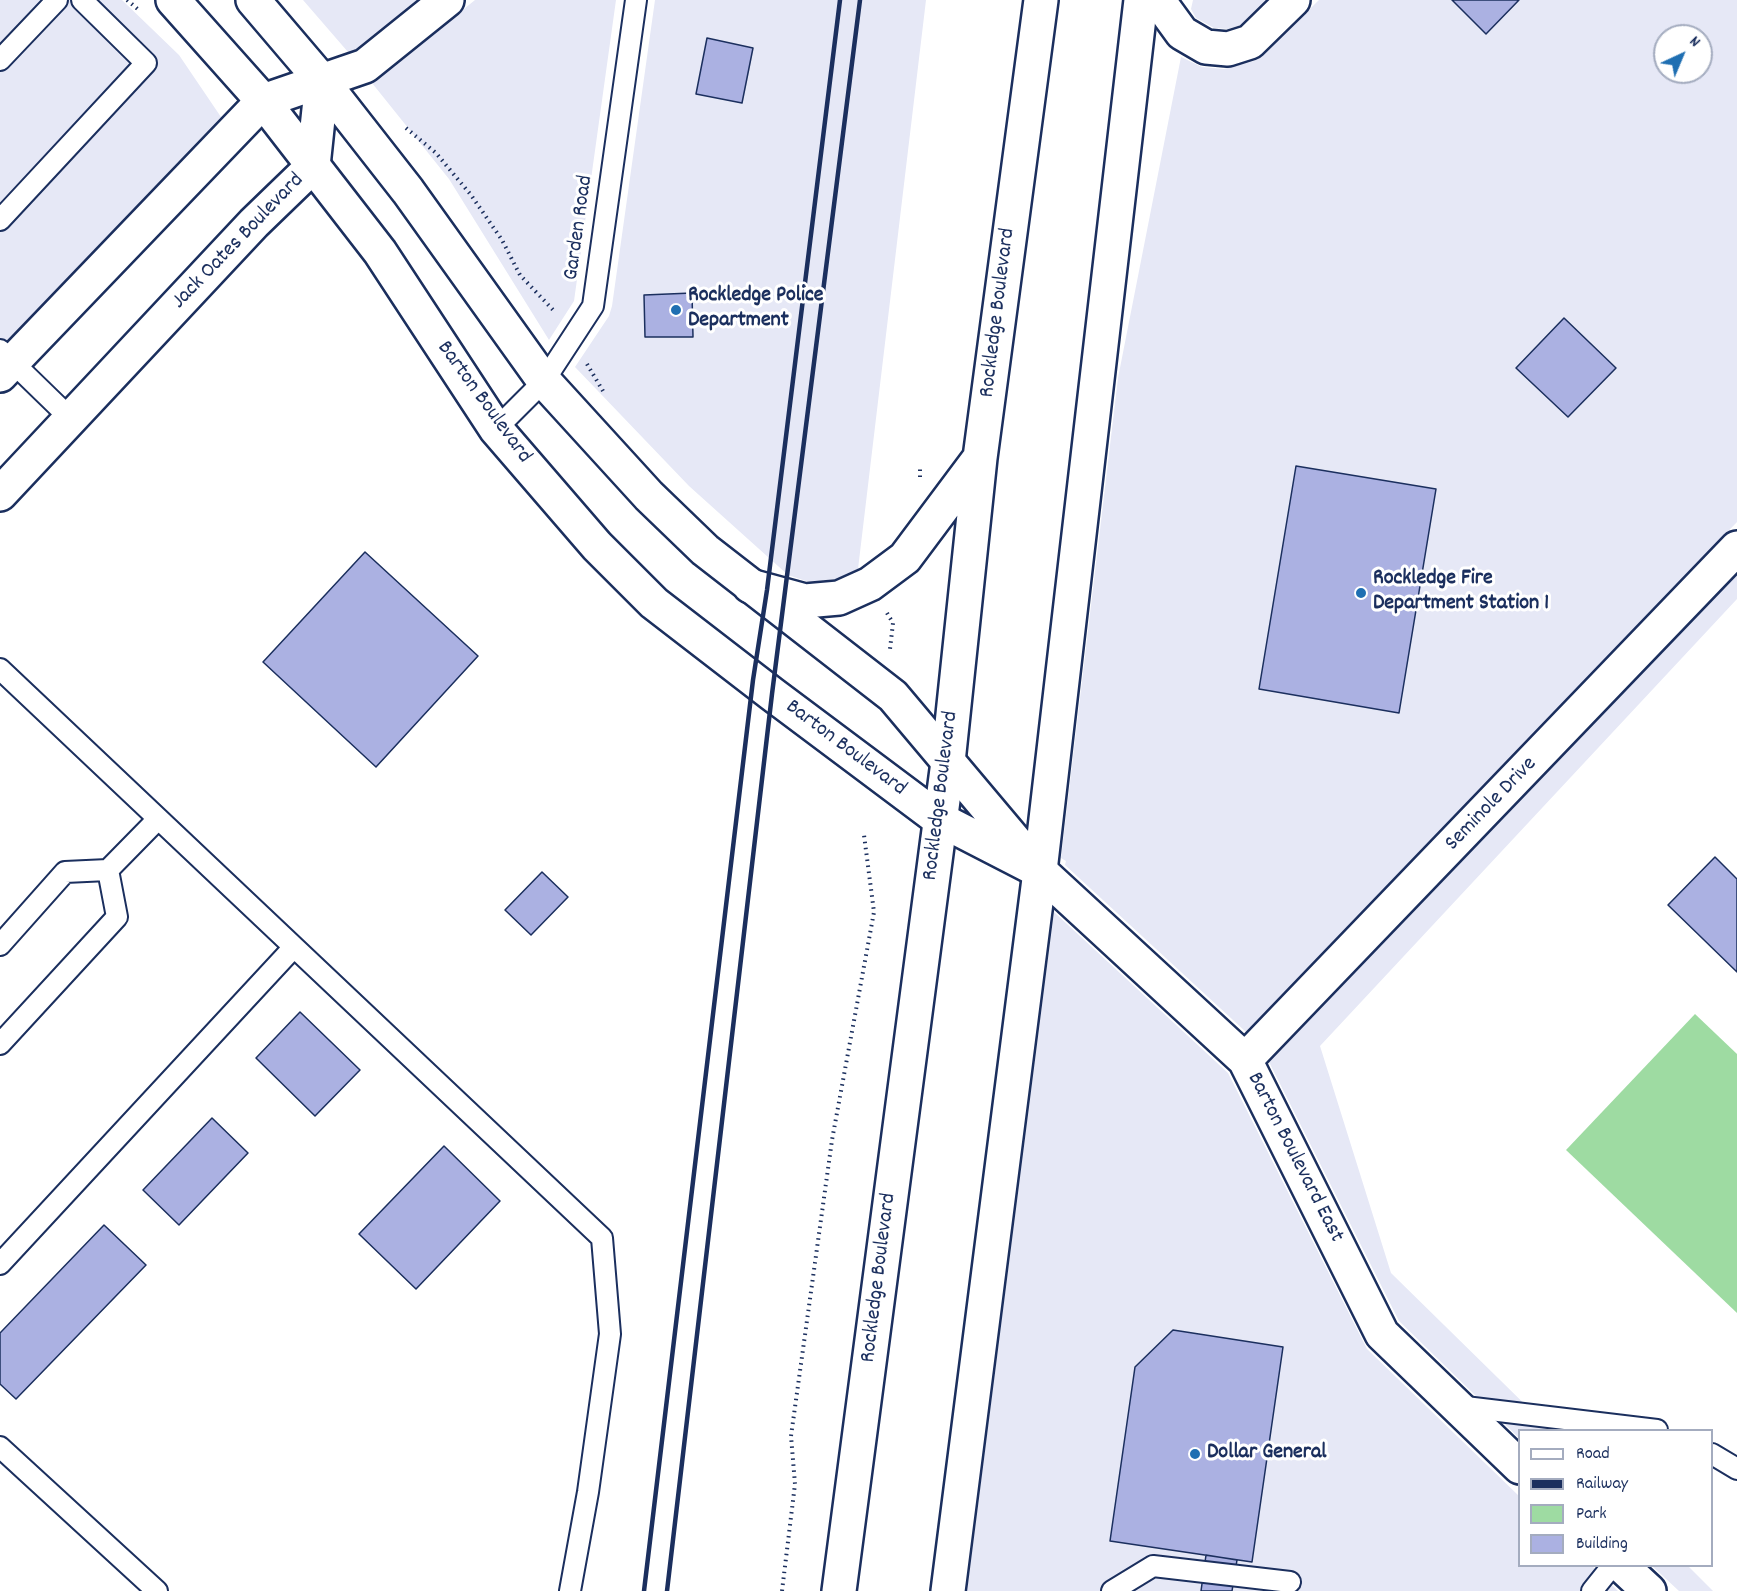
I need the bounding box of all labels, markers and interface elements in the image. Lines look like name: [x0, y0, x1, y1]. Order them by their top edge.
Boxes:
north arrow: [1653, 24, 1713, 84]
text: N: [1684, 31, 1705, 53]
street label: Jack Oates Boulevard: [167, 169, 311, 315]
street label: Garden Road: [560, 174, 600, 282]
street label: Rockledge Boulevard: [976, 227, 1022, 399]
place label: Rockledge Police Department: [688, 284, 824, 336]
marker: Rockledge Police Department: [669, 303, 683, 317]
street label: Barton Boulevard: [430, 337, 536, 469]
place label: Rockledge Fire Department Station 1: [1373, 567, 1549, 618]
marker: Rockledge Fire Department Station 1: [1354, 586, 1368, 600]
street label: Barton Boulevard: [779, 695, 911, 803]
street label: Rockledge Boulevard: [919, 710, 965, 882]
street label: Seminole Drive: [1441, 752, 1543, 858]
street label: Barton Boulevard East: [1240, 1069, 1348, 1247]
street label: Rockledge Boulevard: [857, 1192, 903, 1364]
legend: [1518, 1429, 1713, 1567]
place label: Dollar General: [1207, 1441, 1326, 1467]
text: Road: [1576, 1442, 1610, 1467]
marker: Dollar General: [1188, 1447, 1202, 1461]
text: Railway: [1576, 1472, 1628, 1497]
text: Park: [1576, 1502, 1607, 1527]
text: Building: [1576, 1532, 1628, 1557]

